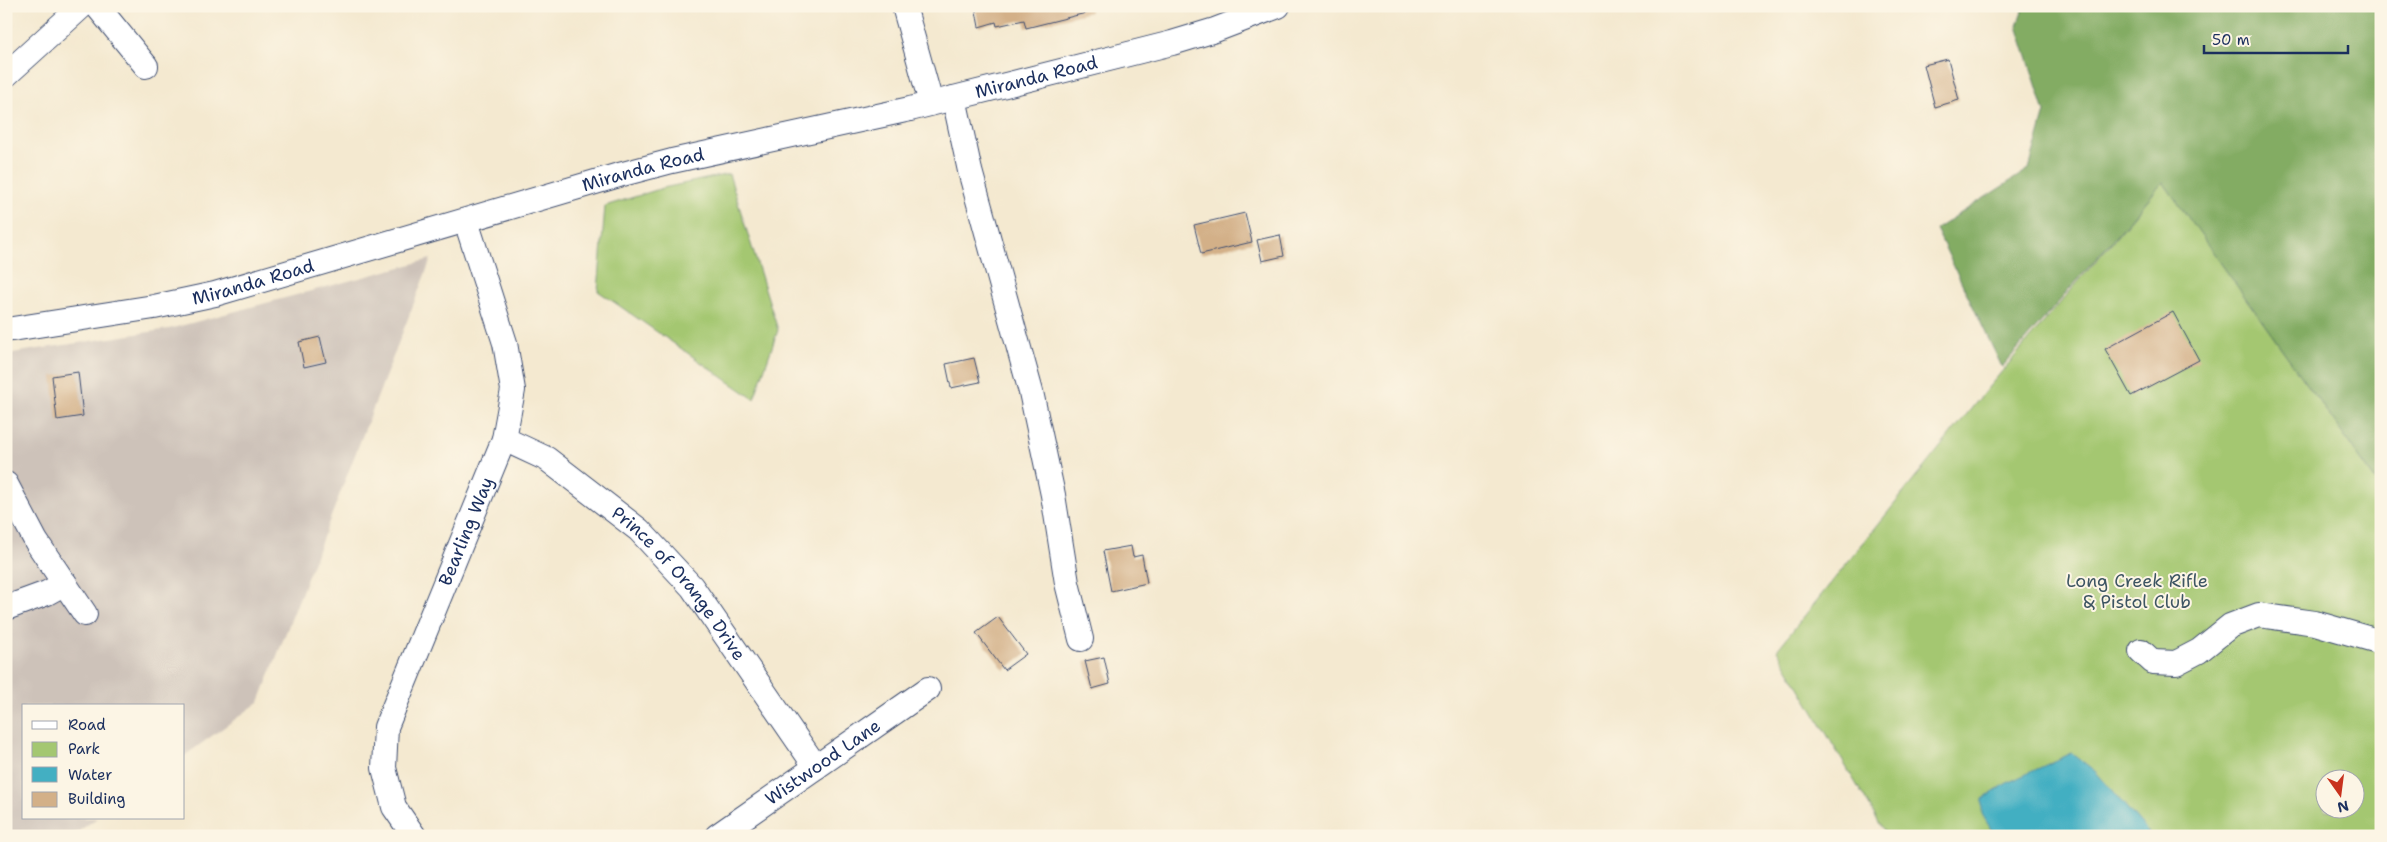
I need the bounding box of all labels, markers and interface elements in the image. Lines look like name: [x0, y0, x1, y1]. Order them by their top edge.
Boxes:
scale bar: [2204, 22, 2348, 54]
text: 50 m: [2212, 30, 2250, 50]
street label: Miranda Road: [972, 50, 1100, 104]
street label: Miranda Road: [579, 142, 706, 197]
street label: Miranda Road: [190, 253, 317, 311]
street label: Bearling Way: [433, 473, 499, 589]
street label: Prince of Orange Drive: [606, 501, 751, 665]
park label: Long Creek Rifle & Pistol Club: [2066, 569, 2208, 614]
legend: [22, 704, 185, 820]
street label: Wistwood Lane: [760, 714, 885, 811]
text: Road: [68, 715, 106, 735]
text: Park: [68, 739, 100, 759]
text: Water: [68, 765, 112, 785]
north arrow: [2314, 770, 2364, 820]
text: Building: [68, 789, 125, 809]
text: N: [2336, 797, 2351, 817]

